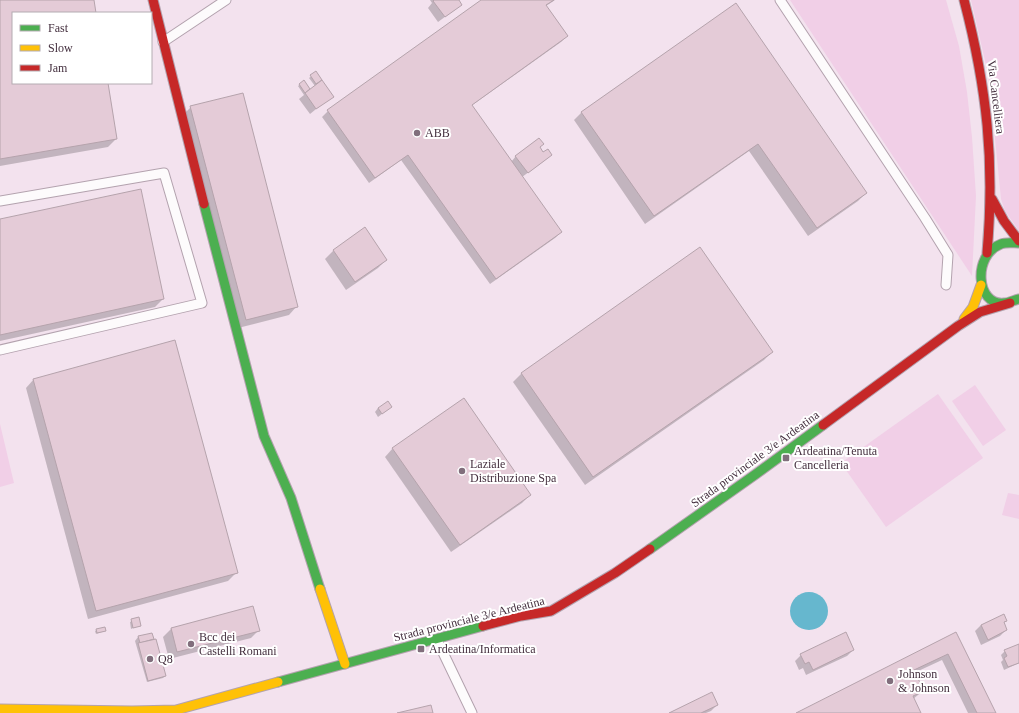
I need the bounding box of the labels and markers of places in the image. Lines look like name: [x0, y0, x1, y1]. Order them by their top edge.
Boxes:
place label: ABB: [425, 126, 450, 140]
marker: ABB: [412, 128, 422, 138]
place label: Ardeatina/Tenuta Cancelleria: [794, 444, 878, 472]
marker: Ardeatina/Tenuta Cancelleria: [781, 453, 791, 463]
place label: Laziale Distribuzione Spa: [470, 457, 557, 485]
marker: Laziale Distribuzione Spa: [457, 466, 467, 476]
place label: Bcc dei Castelli Romani: [199, 630, 277, 658]
marker: Bcc dei Castelli Romani: [186, 639, 196, 649]
place label: Ardeatina/Informatica: [429, 642, 536, 656]
marker: Ardeatina/Informatica: [416, 644, 426, 654]
place label: Q8: [158, 652, 173, 666]
marker: Q8: [145, 654, 155, 664]
place label: Johnson & Johnson: [898, 667, 950, 695]
marker: Johnson & Johnson: [885, 676, 895, 686]

